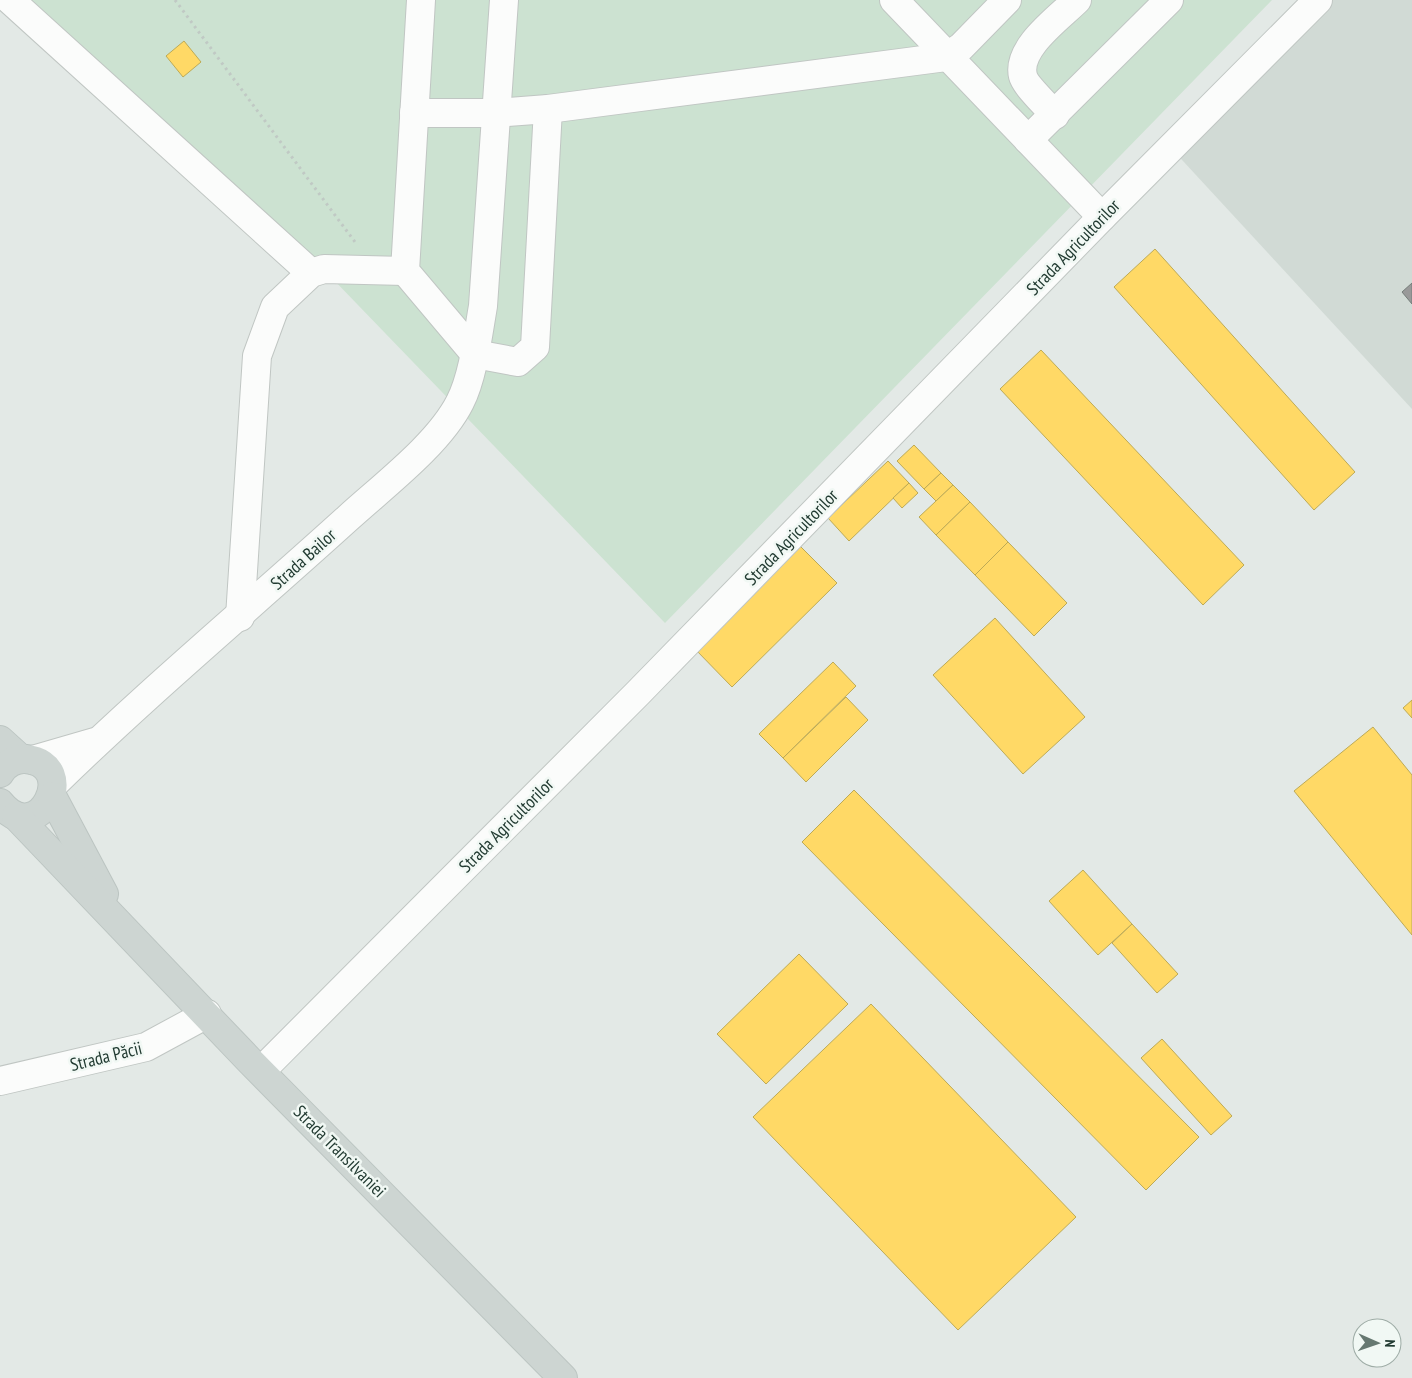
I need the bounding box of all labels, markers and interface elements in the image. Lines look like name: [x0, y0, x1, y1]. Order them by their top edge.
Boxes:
street label: Strada Agricultorilor: [1021, 194, 1125, 300]
street label: Strada Agricultorilor: [739, 484, 843, 590]
street label: Strada Bailor: [266, 524, 340, 594]
street label: Strada Agricultorilor: [454, 773, 558, 877]
street label: Strada Păcii: [68, 1036, 144, 1076]
street label: Strada Transilvaniei: [289, 1100, 391, 1202]
north arrow: [1352, 1318, 1402, 1368]
text: N: [1381, 1339, 1399, 1348]

